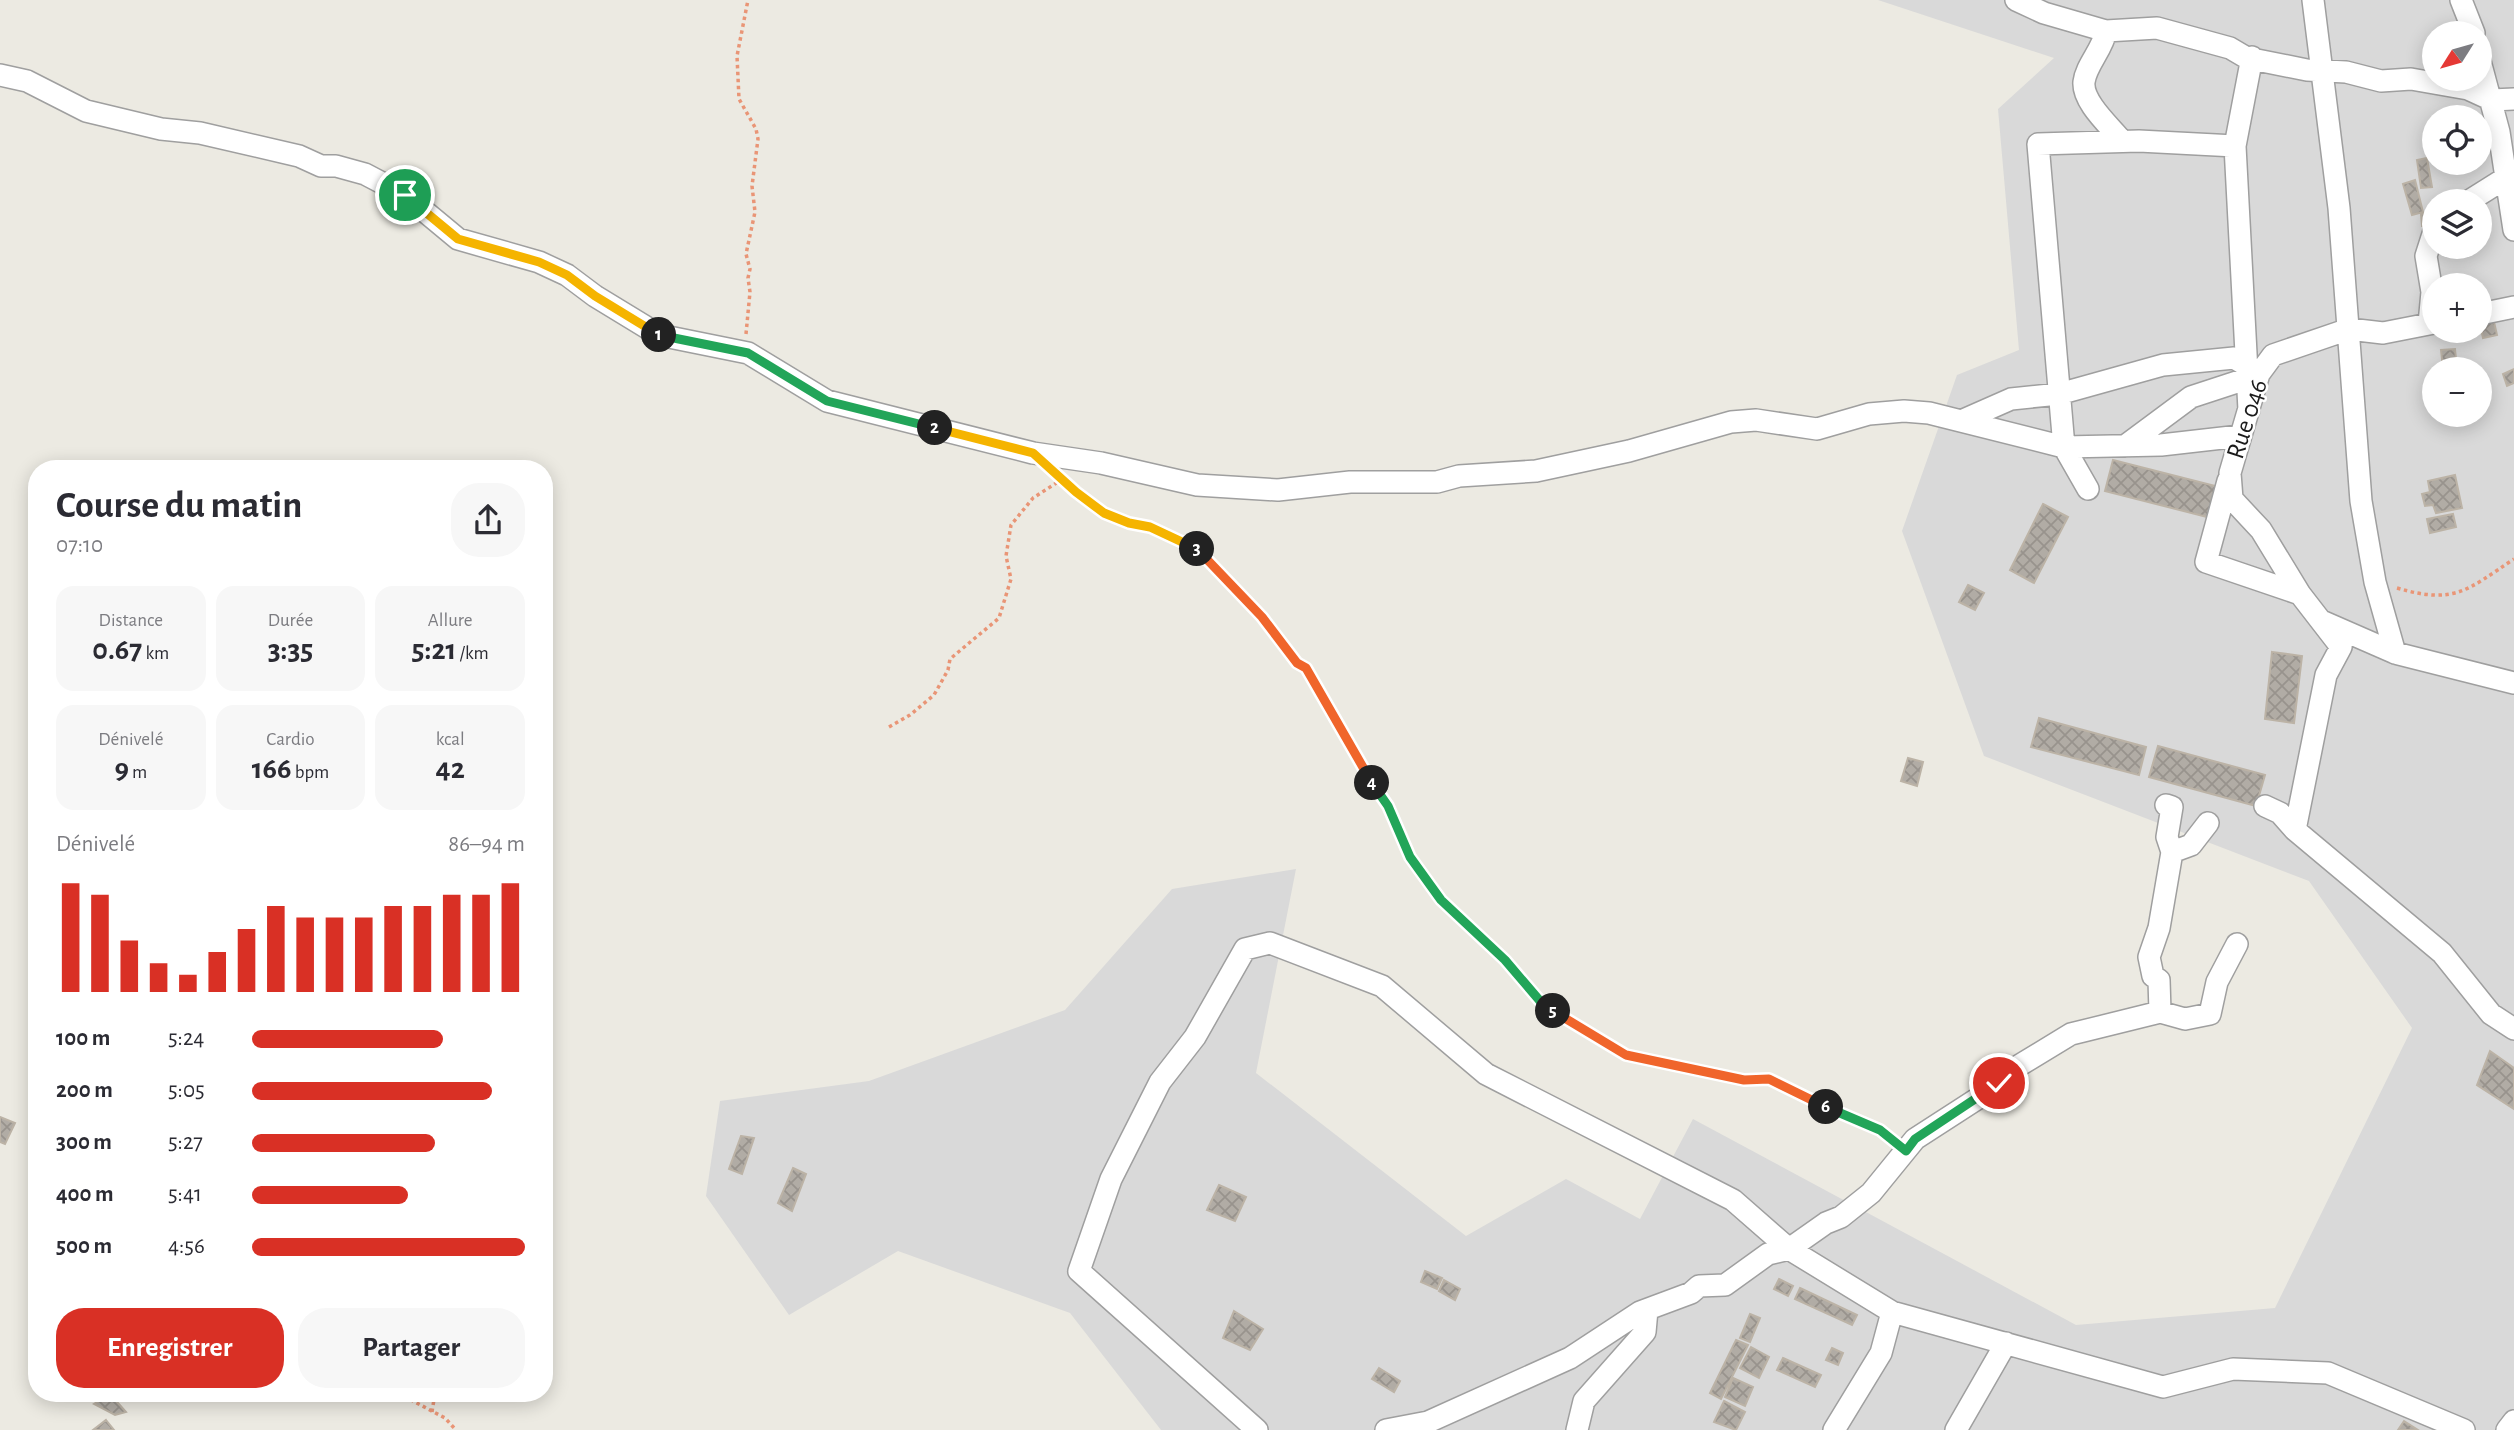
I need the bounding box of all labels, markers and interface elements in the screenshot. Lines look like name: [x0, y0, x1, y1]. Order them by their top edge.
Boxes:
north arrow: [2422, 21, 2492, 91]
map controls: [2422, 21, 2492, 427]
button: locate: [2422, 105, 2492, 175]
pin: [375, 165, 435, 225]
icon: arrive: [386, 176, 424, 214]
button: layers: [2422, 189, 2492, 259]
button: +: [2422, 273, 2492, 343]
pin: 1: [642, 318, 676, 352]
text: 1: [655, 325, 662, 344]
button: −: [2422, 357, 2492, 427]
street label: Rue 046: [2222, 376, 2272, 462]
pin: 2: [918, 410, 953, 446]
text: 2: [930, 418, 939, 437]
button: share: [451, 483, 525, 557]
text: Course du matin: [56, 487, 302, 525]
pin: 3: [1180, 532, 1214, 566]
text: 07:10: [56, 534, 103, 557]
text: 3: [1192, 539, 1201, 558]
text: Distance: [99, 611, 163, 630]
text: Durée: [268, 611, 313, 630]
text: Allure: [428, 611, 473, 630]
text: 0.67: [92, 635, 142, 665]
text: 3:35: [268, 635, 313, 665]
text: 5:21: [412, 635, 456, 665]
text: km: [142, 644, 169, 663]
text: /km: [456, 644, 489, 663]
text: Dénivelé: [98, 730, 164, 749]
text: Cardio: [266, 730, 315, 749]
text: kcal: [436, 730, 465, 749]
text: 9: [114, 754, 129, 784]
text: 166: [252, 754, 292, 784]
text: 42: [436, 754, 465, 784]
text: m: [129, 763, 147, 782]
text: bpm: [292, 763, 329, 782]
pin: 4: [1354, 766, 1390, 800]
text: 4: [1367, 773, 1376, 792]
text: Dénivelé: [56, 833, 135, 856]
text: 86–94 m: [448, 833, 525, 856]
pin: 5: [1536, 993, 1570, 1028]
text: 5: [1548, 1001, 1557, 1020]
text: 100 m: [56, 1027, 110, 1050]
text: 5:24: [168, 1027, 204, 1050]
pin: [1969, 1053, 2029, 1113]
icon: check: [1980, 1064, 2018, 1102]
text: 200 m: [56, 1079, 113, 1102]
text: 5:05: [168, 1079, 205, 1102]
pin: 6: [1808, 1090, 1843, 1124]
text: 6: [1821, 1097, 1830, 1116]
text: 300 m: [56, 1131, 112, 1154]
text: 5:27: [168, 1131, 203, 1154]
text: 400 m: [56, 1183, 114, 1206]
text: 5:41: [168, 1183, 202, 1206]
text: 500 m: [56, 1235, 112, 1258]
text: 4:56: [168, 1235, 205, 1258]
button: Enregistrer: [56, 1308, 284, 1388]
button: Partager: [298, 1308, 525, 1388]

